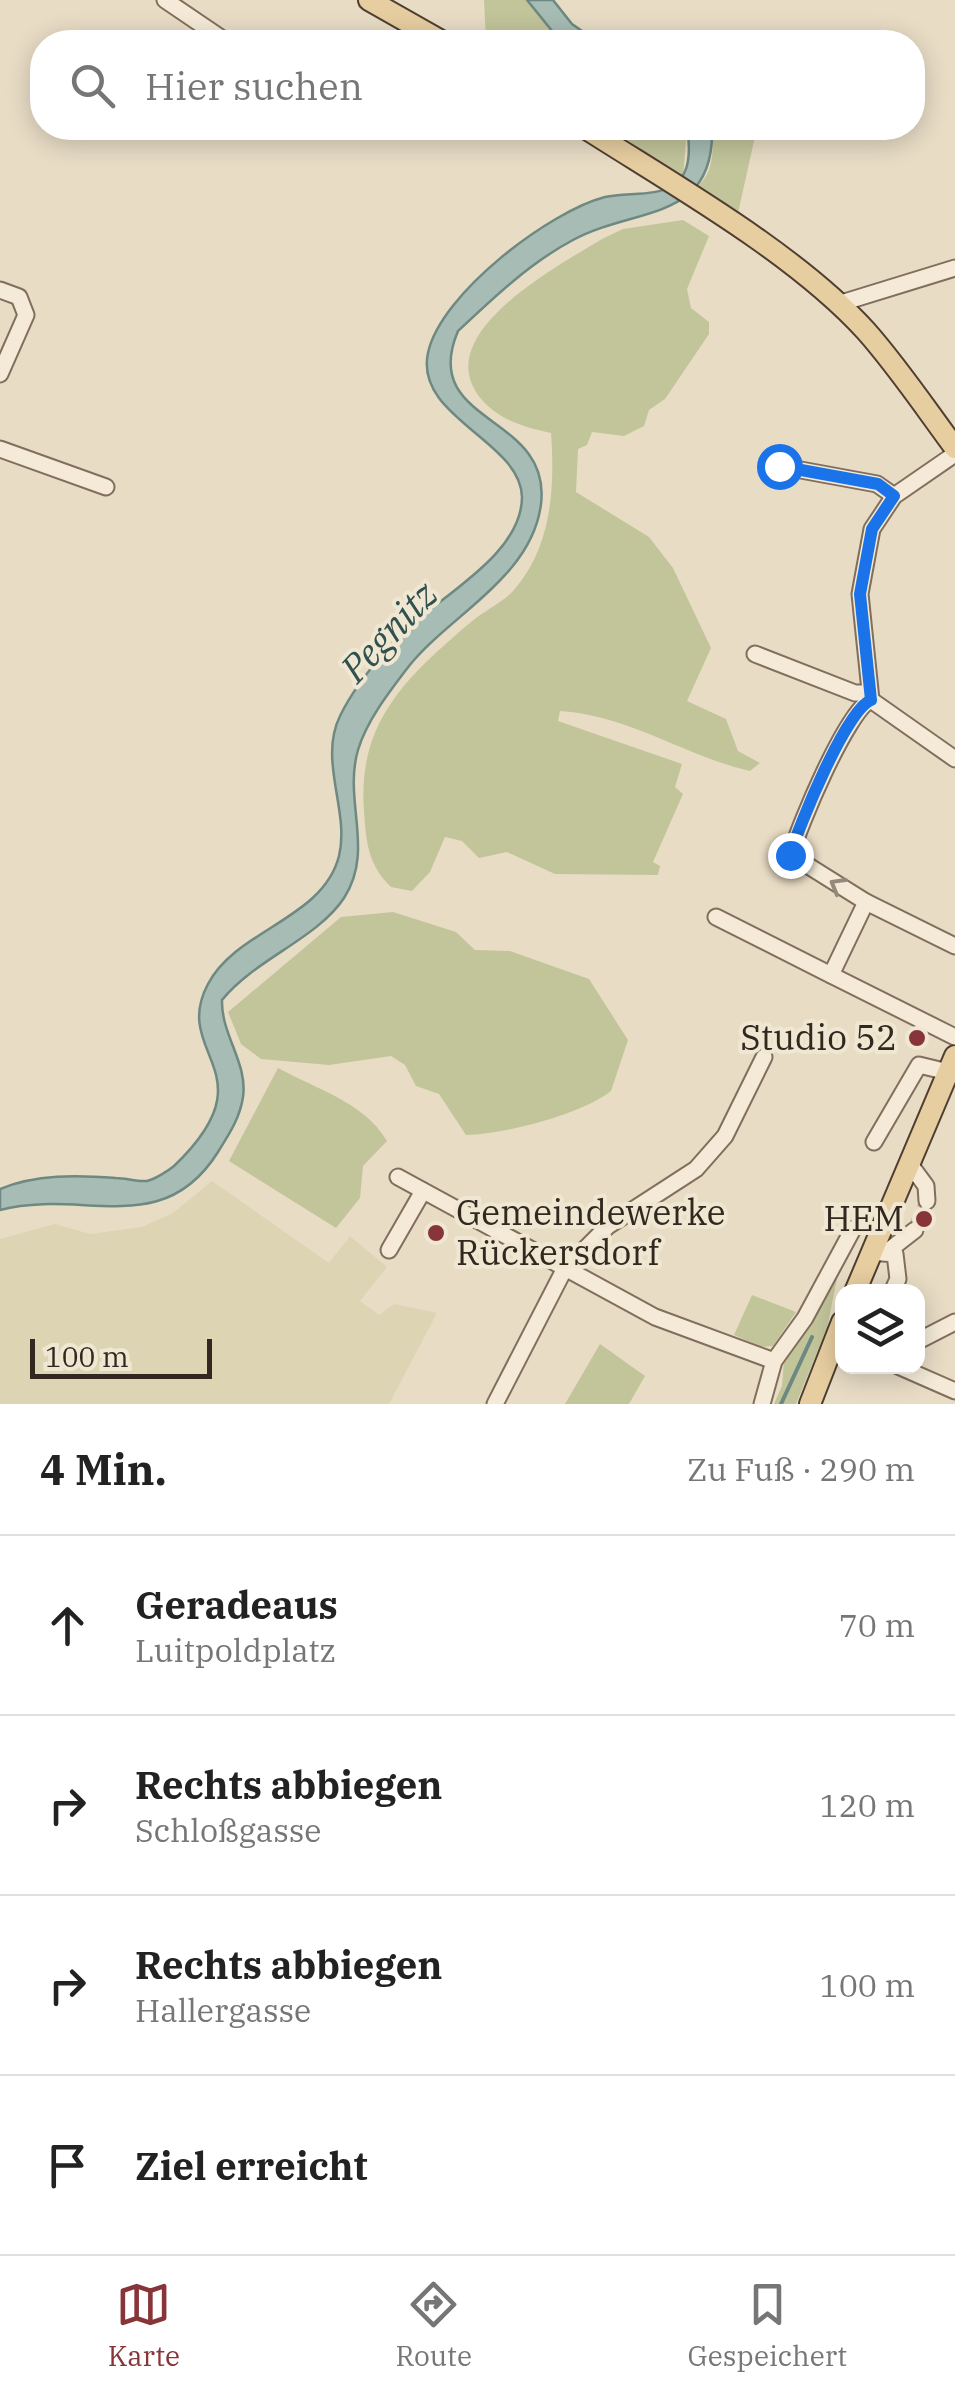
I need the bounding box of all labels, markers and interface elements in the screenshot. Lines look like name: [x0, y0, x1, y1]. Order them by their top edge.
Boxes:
search box: [30, 30, 925, 140]
icon: search: [65, 58, 120, 113]
text: Hier suchen: [145, 61, 363, 110]
route start: [757, 444, 803, 490]
water label: Pegnitz: [328, 570, 447, 692]
route end: [768, 833, 814, 879]
one-way arrow: [830, 878, 848, 897]
place label: Studio 52: [740, 1014, 897, 1060]
marker: Studio 52: [906, 1027, 928, 1049]
place label: Gemeindewerke Rückersdorf: [456, 1189, 725, 1275]
place label: HEM: [823, 1195, 904, 1241]
marker: HEM: [913, 1208, 935, 1230]
marker: Gemeindewerke Rückersdorf: [425, 1222, 447, 1244]
map controls: [835, 1284, 925, 1374]
button: layers: [835, 1284, 925, 1374]
scale bar: [30, 1334, 212, 1378]
text: 100 m: [45, 1338, 129, 1375]
text: 4 Min.: [40, 1442, 167, 1497]
text: Zu Fuß · 290 m: [687, 1448, 915, 1490]
text: Geradeaus: [135, 1580, 338, 1629]
icon: ahead: [40, 1598, 95, 1653]
text: 70 m: [839, 1604, 915, 1646]
text: Luitpoldplatz: [135, 1629, 336, 1671]
text: Rechts abbiegen: [135, 1760, 442, 1809]
icon: right: [40, 1778, 95, 1833]
text: 120 m: [819, 1784, 915, 1826]
text: Schloßgasse: [135, 1809, 321, 1851]
text: Rechts abbiegen: [135, 1940, 442, 1989]
icon: right: [40, 1958, 95, 2013]
text: 100 m: [819, 1964, 915, 2006]
text: Hallergasse: [135, 1989, 311, 2031]
icon: arrive: [40, 2138, 95, 2193]
text: Ziel erreicht: [135, 2141, 368, 2190]
tab: Karte: [108, 2277, 180, 2374]
tab: Route: [396, 2277, 472, 2374]
tab: Gespeichert: [688, 2277, 847, 2374]

